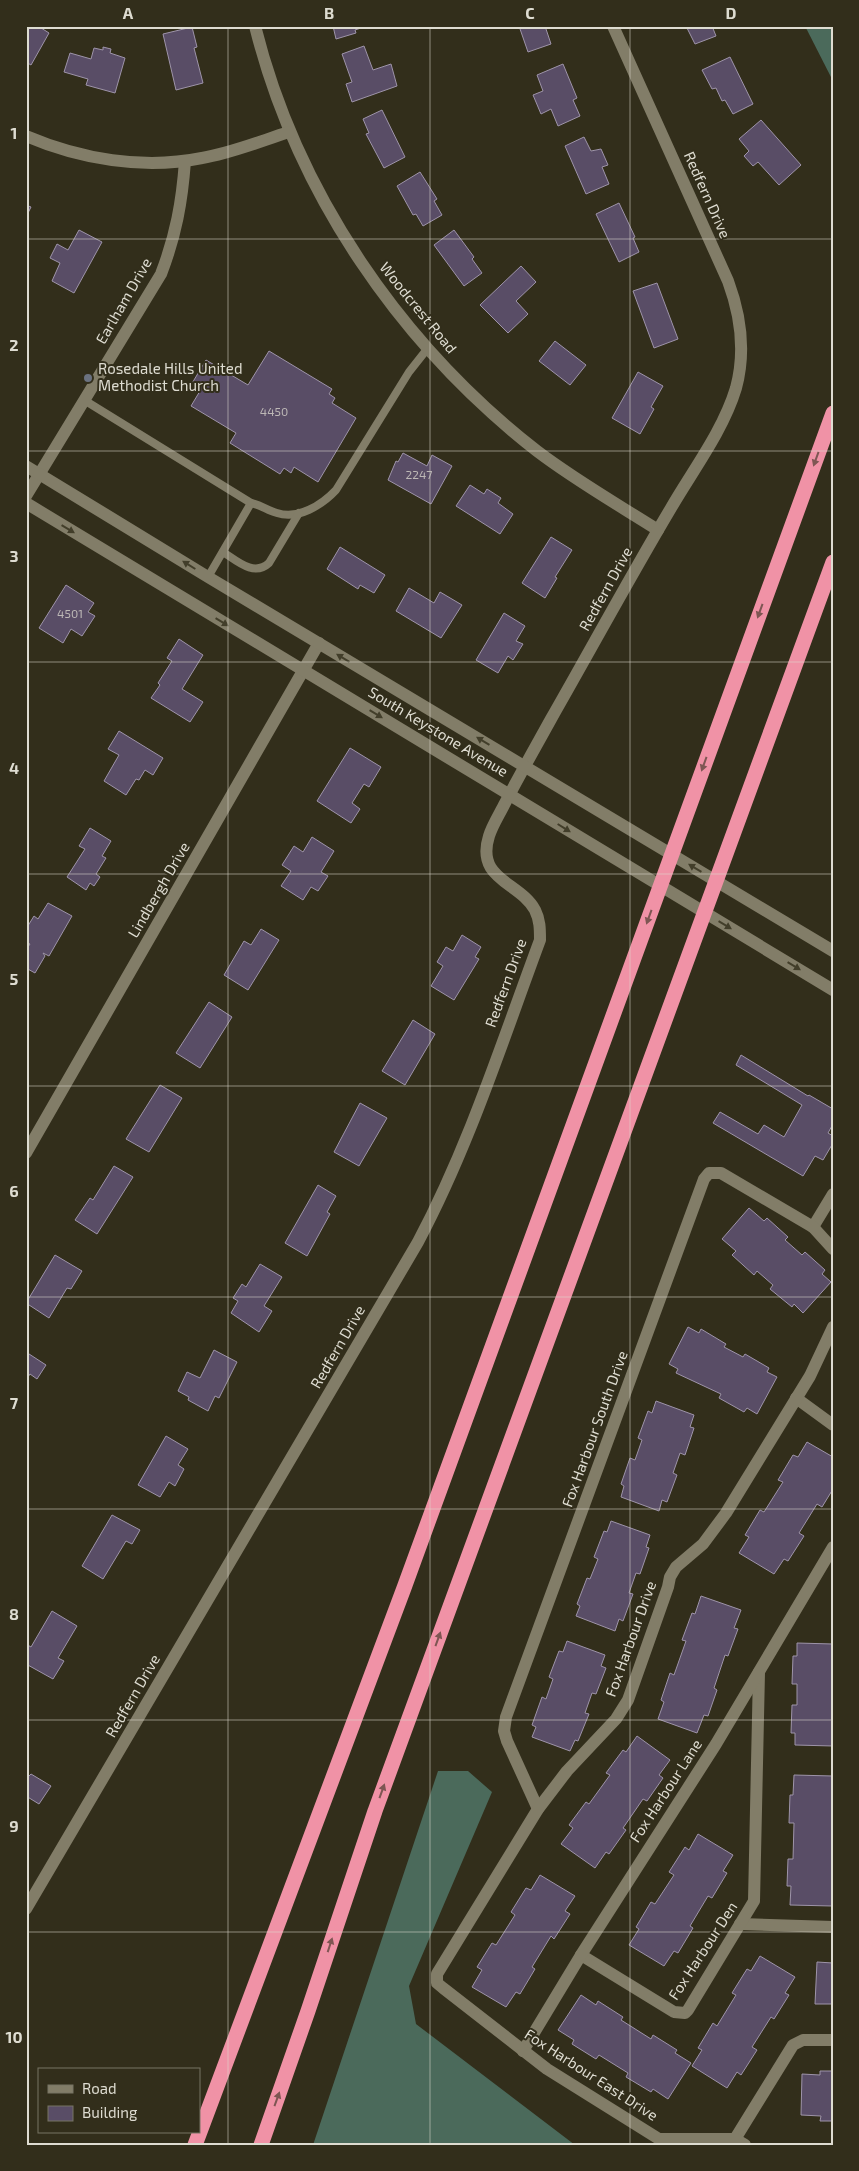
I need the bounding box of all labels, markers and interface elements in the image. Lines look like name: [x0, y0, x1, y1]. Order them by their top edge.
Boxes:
text: A: [123, 3, 134, 22]
text: B: [324, 3, 334, 22]
text: C: [525, 3, 535, 22]
text: D: [726, 3, 737, 22]
text: 1: [11, 123, 17, 142]
street label: Redfern Drive: [681, 148, 735, 241]
street label: Earlham Drive: [91, 254, 155, 347]
street label: Woodcrest Road: [377, 258, 461, 357]
text: 2: [9, 335, 19, 354]
place label: Rosedale Hills United Methodist Church: [98, 359, 242, 394]
marker: Rosedale Hills United Methodist Church: [82, 372, 94, 384]
house number: 4450: [260, 404, 288, 418]
one-way arrow: [812, 452, 820, 467]
house number: 2247: [405, 467, 433, 481]
one-way arrow: [61, 524, 74, 533]
street label: Redfern Drive: [575, 543, 636, 634]
text: 3: [9, 546, 19, 565]
one-way arrow: [182, 561, 195, 570]
one-way arrow: [756, 604, 763, 619]
house number: 4501: [57, 606, 83, 620]
one-way arrow: [216, 617, 229, 626]
one-way arrow: [337, 653, 350, 662]
street label: South Keystone Avenue: [365, 682, 512, 780]
one-way arrow: [370, 710, 383, 719]
one-way arrow: [477, 736, 490, 745]
one-way arrow: [700, 757, 708, 772]
text: 4: [9, 758, 19, 777]
one-way arrow: [558, 823, 571, 832]
street label: Lindbergh Drive: [124, 839, 193, 940]
one-way arrow: [687, 864, 702, 872]
one-way arrow: [645, 909, 652, 924]
one-way arrow: [718, 921, 733, 929]
street label: Redfern Drive: [481, 936, 529, 1030]
one-way arrow: [788, 962, 801, 971]
text: 5: [10, 969, 19, 988]
text: 6: [9, 1181, 19, 1200]
street label: Redfern Drive: [306, 1302, 368, 1391]
street label: Fox Harbour South Drive: [557, 1348, 631, 1509]
text: 7: [10, 1393, 19, 1412]
street label: Fox Harbour Drive: [601, 1578, 659, 1699]
text: 8: [9, 1604, 19, 1623]
one-way arrow: [435, 1631, 442, 1646]
street label: Redfern Drive: [101, 1651, 163, 1740]
street label: Fox Harbour Lane: [625, 1736, 705, 1845]
one-way arrow: [378, 1783, 386, 1798]
text: 9: [9, 1816, 19, 1835]
street label: Fox Harbour Den: [664, 1898, 741, 2003]
one-way arrow: [327, 1937, 335, 1952]
street label: Fox Harbour East Drive: [522, 2024, 662, 2124]
text: 10: [5, 2027, 23, 2046]
legend: [38, 2068, 200, 2134]
text: Road: [82, 2079, 117, 2097]
one-way arrow: [273, 2091, 281, 2106]
text: Building: [82, 2103, 138, 2121]

